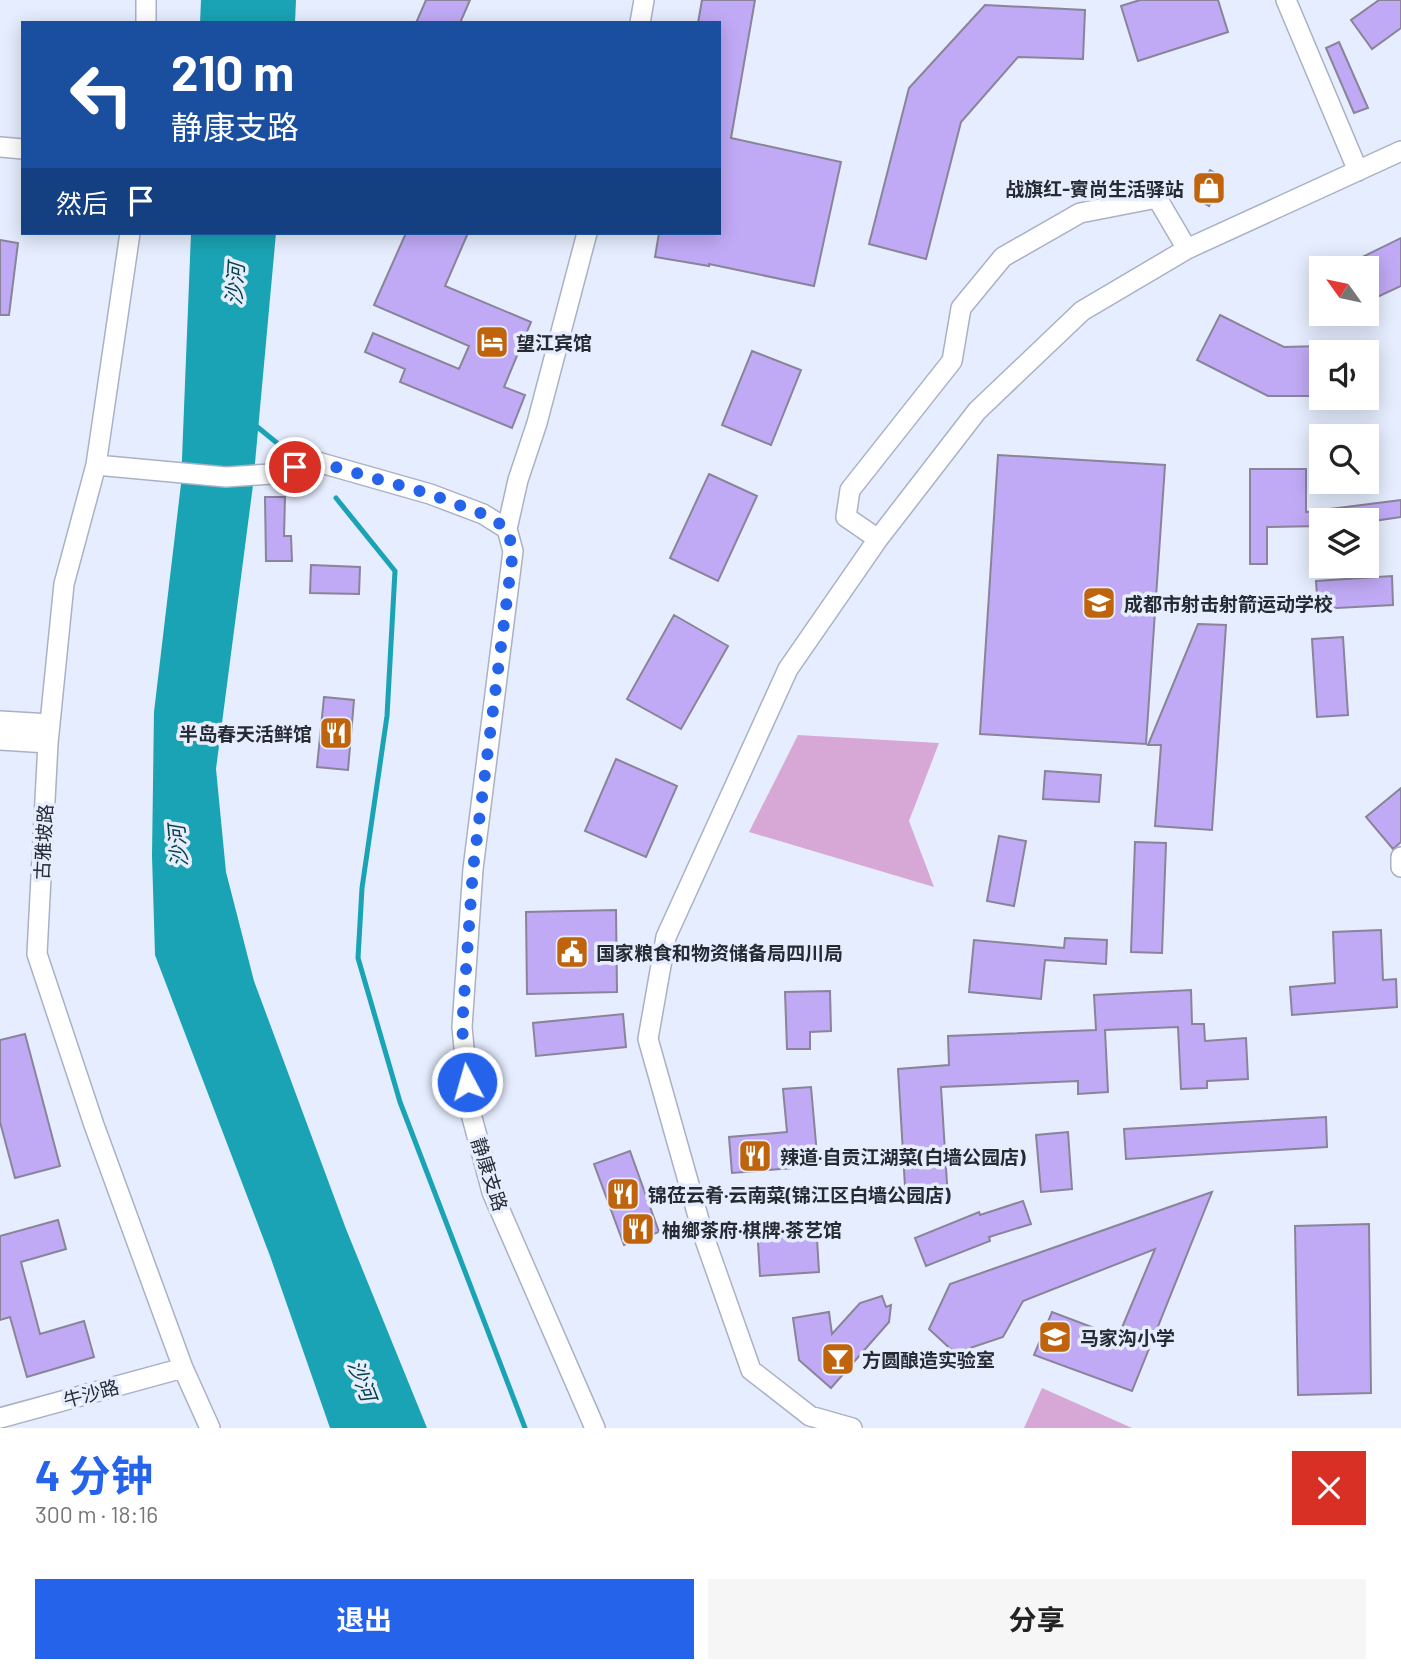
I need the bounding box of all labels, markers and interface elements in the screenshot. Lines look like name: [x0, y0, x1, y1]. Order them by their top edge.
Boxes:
text: 210 m: [171, 42, 294, 101]
icon: left: [56, 49, 147, 140]
text: 静康支路: [171, 107, 299, 145]
shop icon: 战旗红-賨尚生活驿站: [1190, 169, 1228, 207]
place label: 战旗红-賨尚生活驿站: [1005, 177, 1184, 200]
icon: arrive: [122, 182, 160, 220]
text: 然后: [56, 187, 108, 218]
north arrow: [1309, 256, 1379, 326]
map controls: [1309, 256, 1379, 578]
water label: 沙河: [220, 258, 248, 306]
hotel icon: 望江宾馆: [473, 323, 511, 361]
place label: 望江宾馆: [516, 331, 592, 354]
button: sound: [1309, 340, 1379, 410]
button: search: [1309, 424, 1379, 494]
pin: [265, 437, 325, 497]
icon: arrive: [276, 448, 314, 486]
button: layers: [1309, 508, 1379, 578]
school or university icon: 成都市射击射箭运动学校: [1080, 584, 1118, 622]
place label: 成都市射击射箭运动学校: [1124, 592, 1333, 615]
restaurant icon: 半岛春天活鲜馆: [317, 714, 355, 752]
place label: 半岛春天活鲜馆: [179, 722, 312, 745]
street label: 古雅坡路: [30, 803, 56, 881]
water label: 沙河: [162, 820, 191, 868]
public building icon: 国家粮食和物资储备局四川局: [553, 933, 591, 971]
place label: 国家粮食和物资储备局四川局: [596, 941, 843, 964]
position arrow: [430, 1045, 504, 1119]
street label: 静康支路: [467, 1134, 513, 1214]
restaurant icon: 辣道·自贡江湖菜(白墙公园店): [736, 1137, 774, 1175]
place label: 辣道·自贡江湖菜(白墙公园店): [780, 1145, 1026, 1168]
restaurant icon: 锦莅云肴·云南菜(锦江区白墙公园店): [604, 1175, 642, 1213]
place label: 锦莅云肴·云南菜(锦江区白墙公园店): [648, 1183, 951, 1206]
restaurant icon: 柚鄉茶府·棋牌·茶艺馆: [619, 1210, 657, 1248]
place label: 柚鄉茶府·棋牌·茶艺馆: [662, 1218, 842, 1241]
school or university icon: 马家沟小学: [1036, 1318, 1074, 1356]
place label: 马家沟小学: [1080, 1326, 1175, 1349]
bar icon: 方圆酿造实验室: [819, 1340, 857, 1378]
place label: 方圆酿造实验室: [862, 1348, 995, 1371]
water label: 沙河: [344, 1356, 384, 1408]
street label: 牛沙路: [60, 1375, 122, 1411]
text: 4 分钟: [35, 1449, 153, 1499]
button: close: [1292, 1451, 1366, 1525]
text: 300 m · 18:16: [35, 1500, 158, 1528]
button: 退出: [35, 1579, 694, 1659]
button: 分享: [708, 1579, 1366, 1659]

